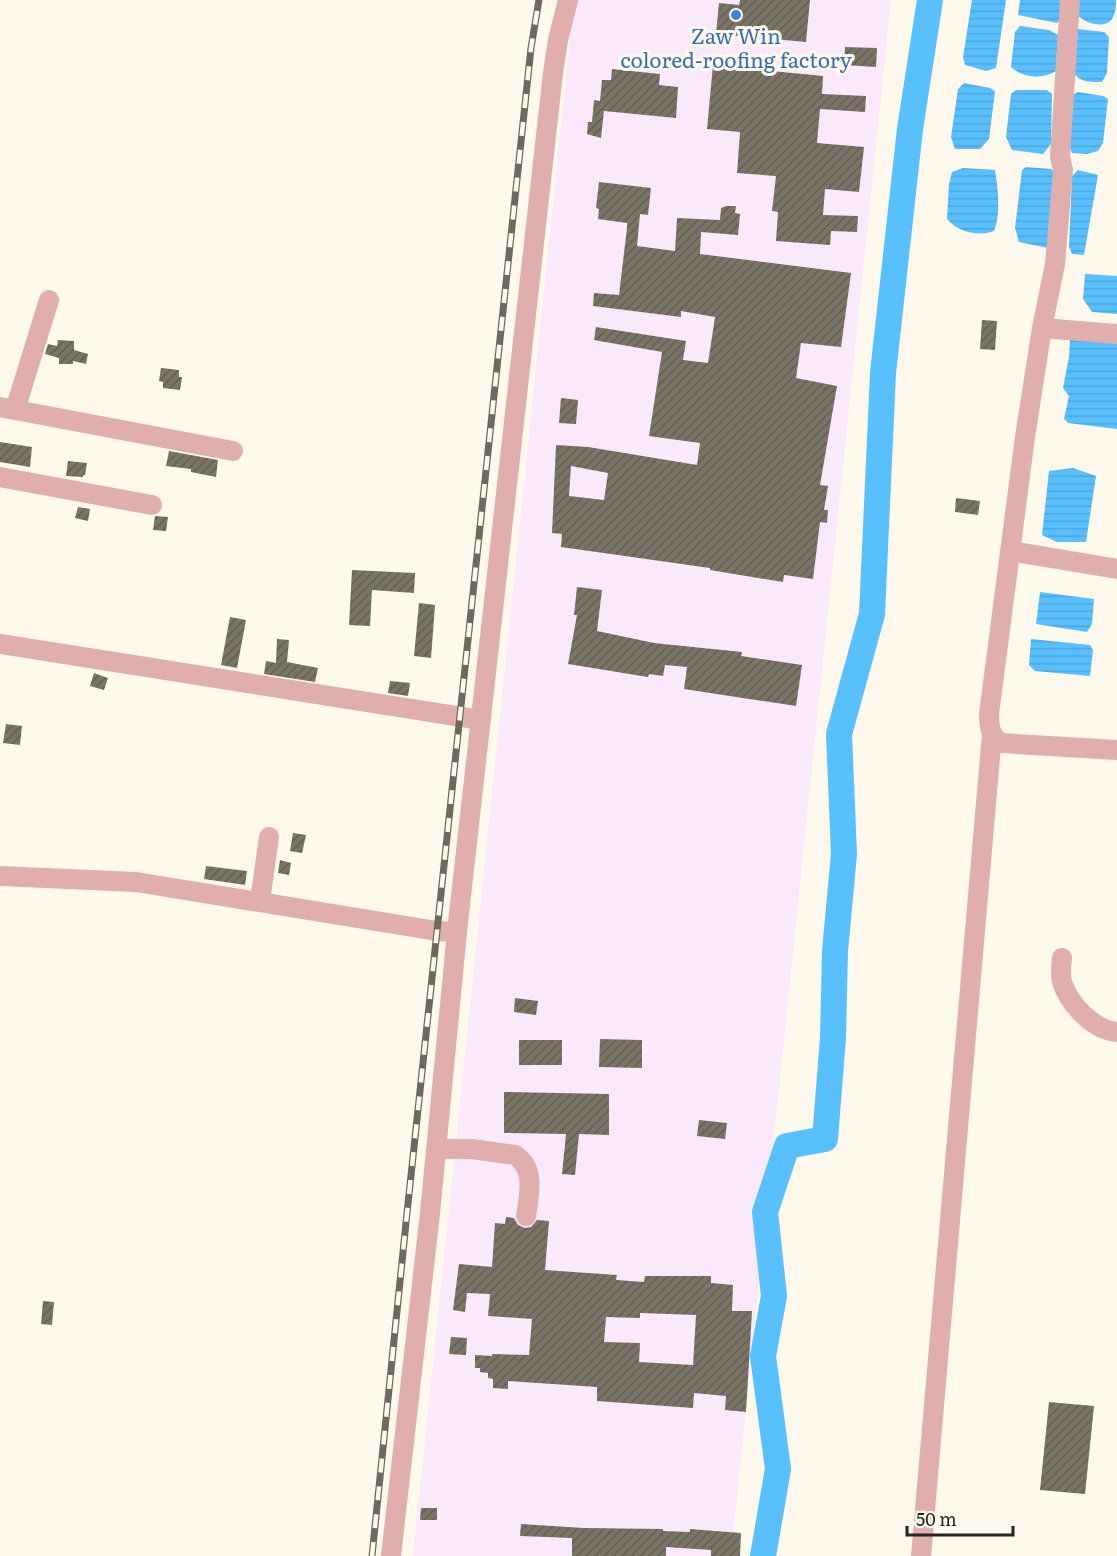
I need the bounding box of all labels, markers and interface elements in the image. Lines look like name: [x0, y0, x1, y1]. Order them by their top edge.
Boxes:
marker: Zaw Win colored-roofing factory: [729, 8, 743, 22]
place label: Zaw Win colored-roofing factory: [620, 19, 853, 74]
scale bar: [907, 1499, 1014, 1537]
text: 50 m: [916, 1505, 957, 1532]

